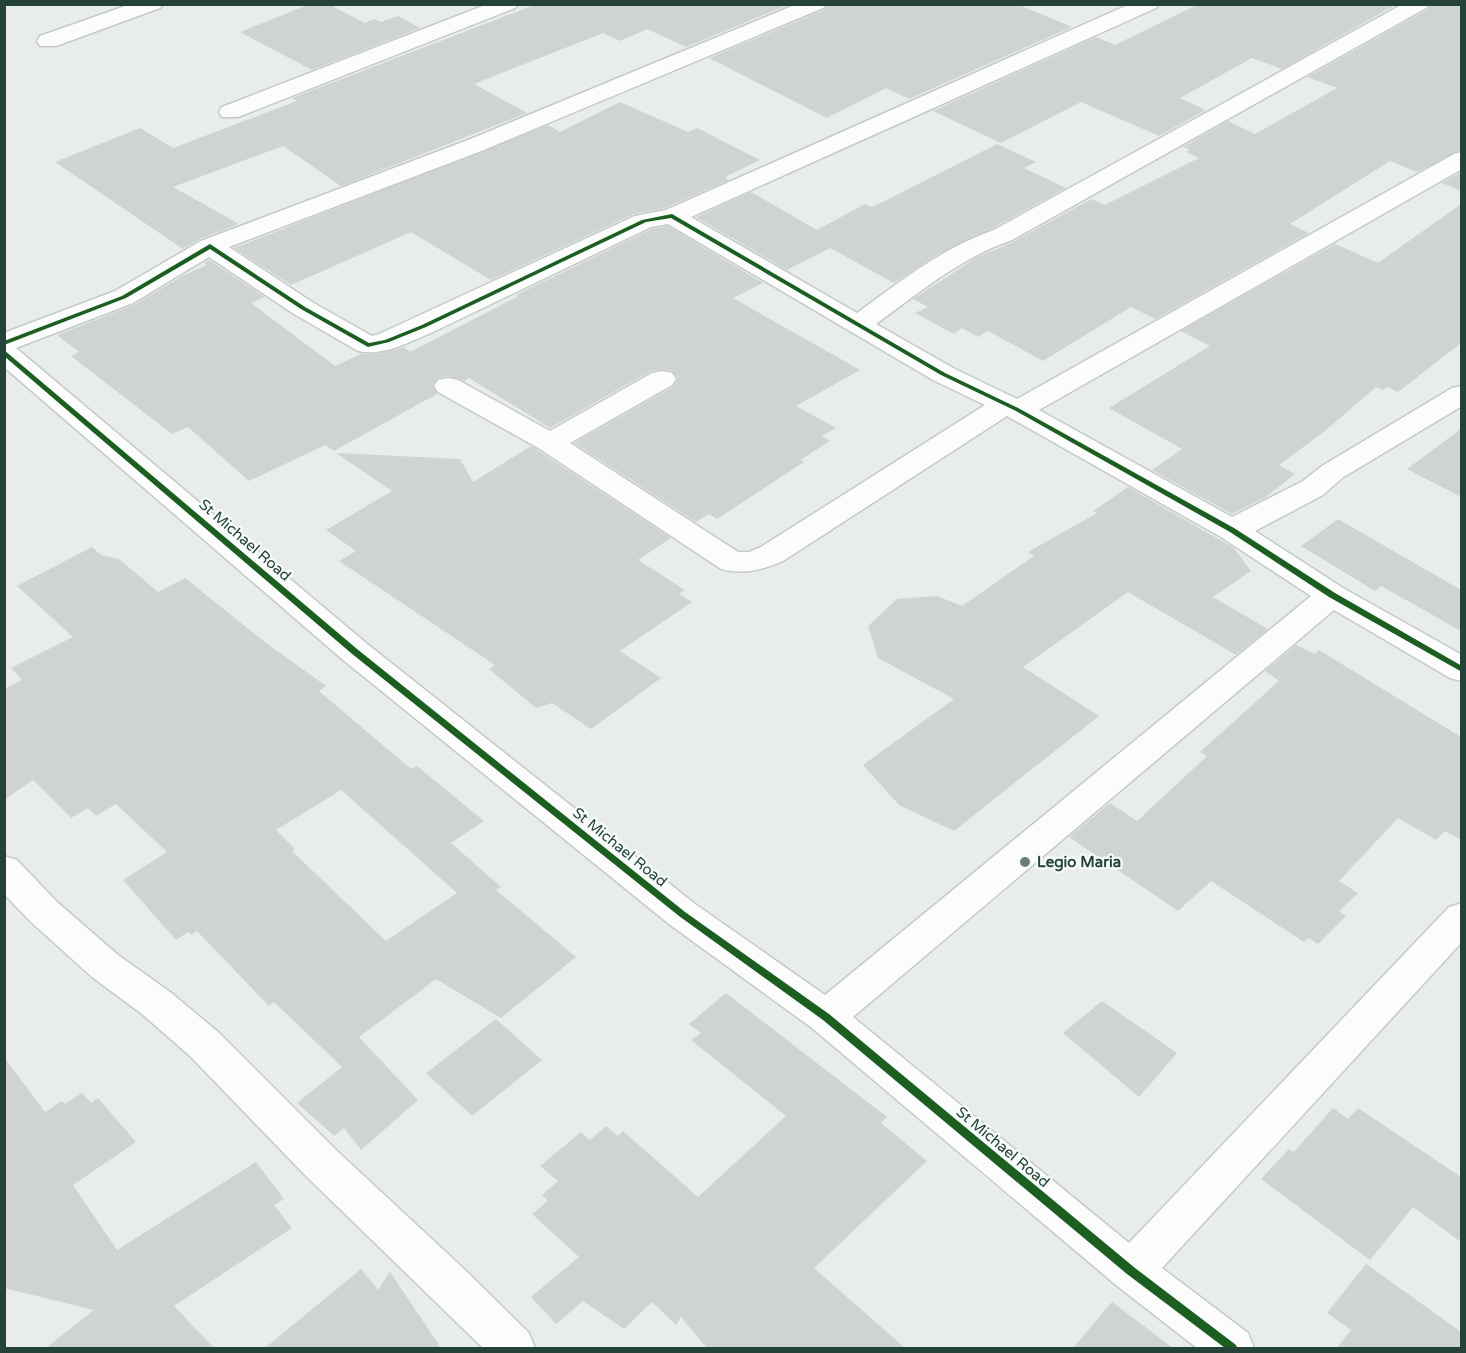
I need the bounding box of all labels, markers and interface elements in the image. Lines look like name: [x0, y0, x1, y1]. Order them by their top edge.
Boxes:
street label: St Michael Road: [195, 495, 295, 585]
street label: St Michael Road: [569, 804, 671, 890]
place label: Legio Maria: [1037, 853, 1121, 872]
marker: Legio Maria: [1018, 855, 1032, 869]
street label: St Michael Road: [953, 1103, 1053, 1191]

